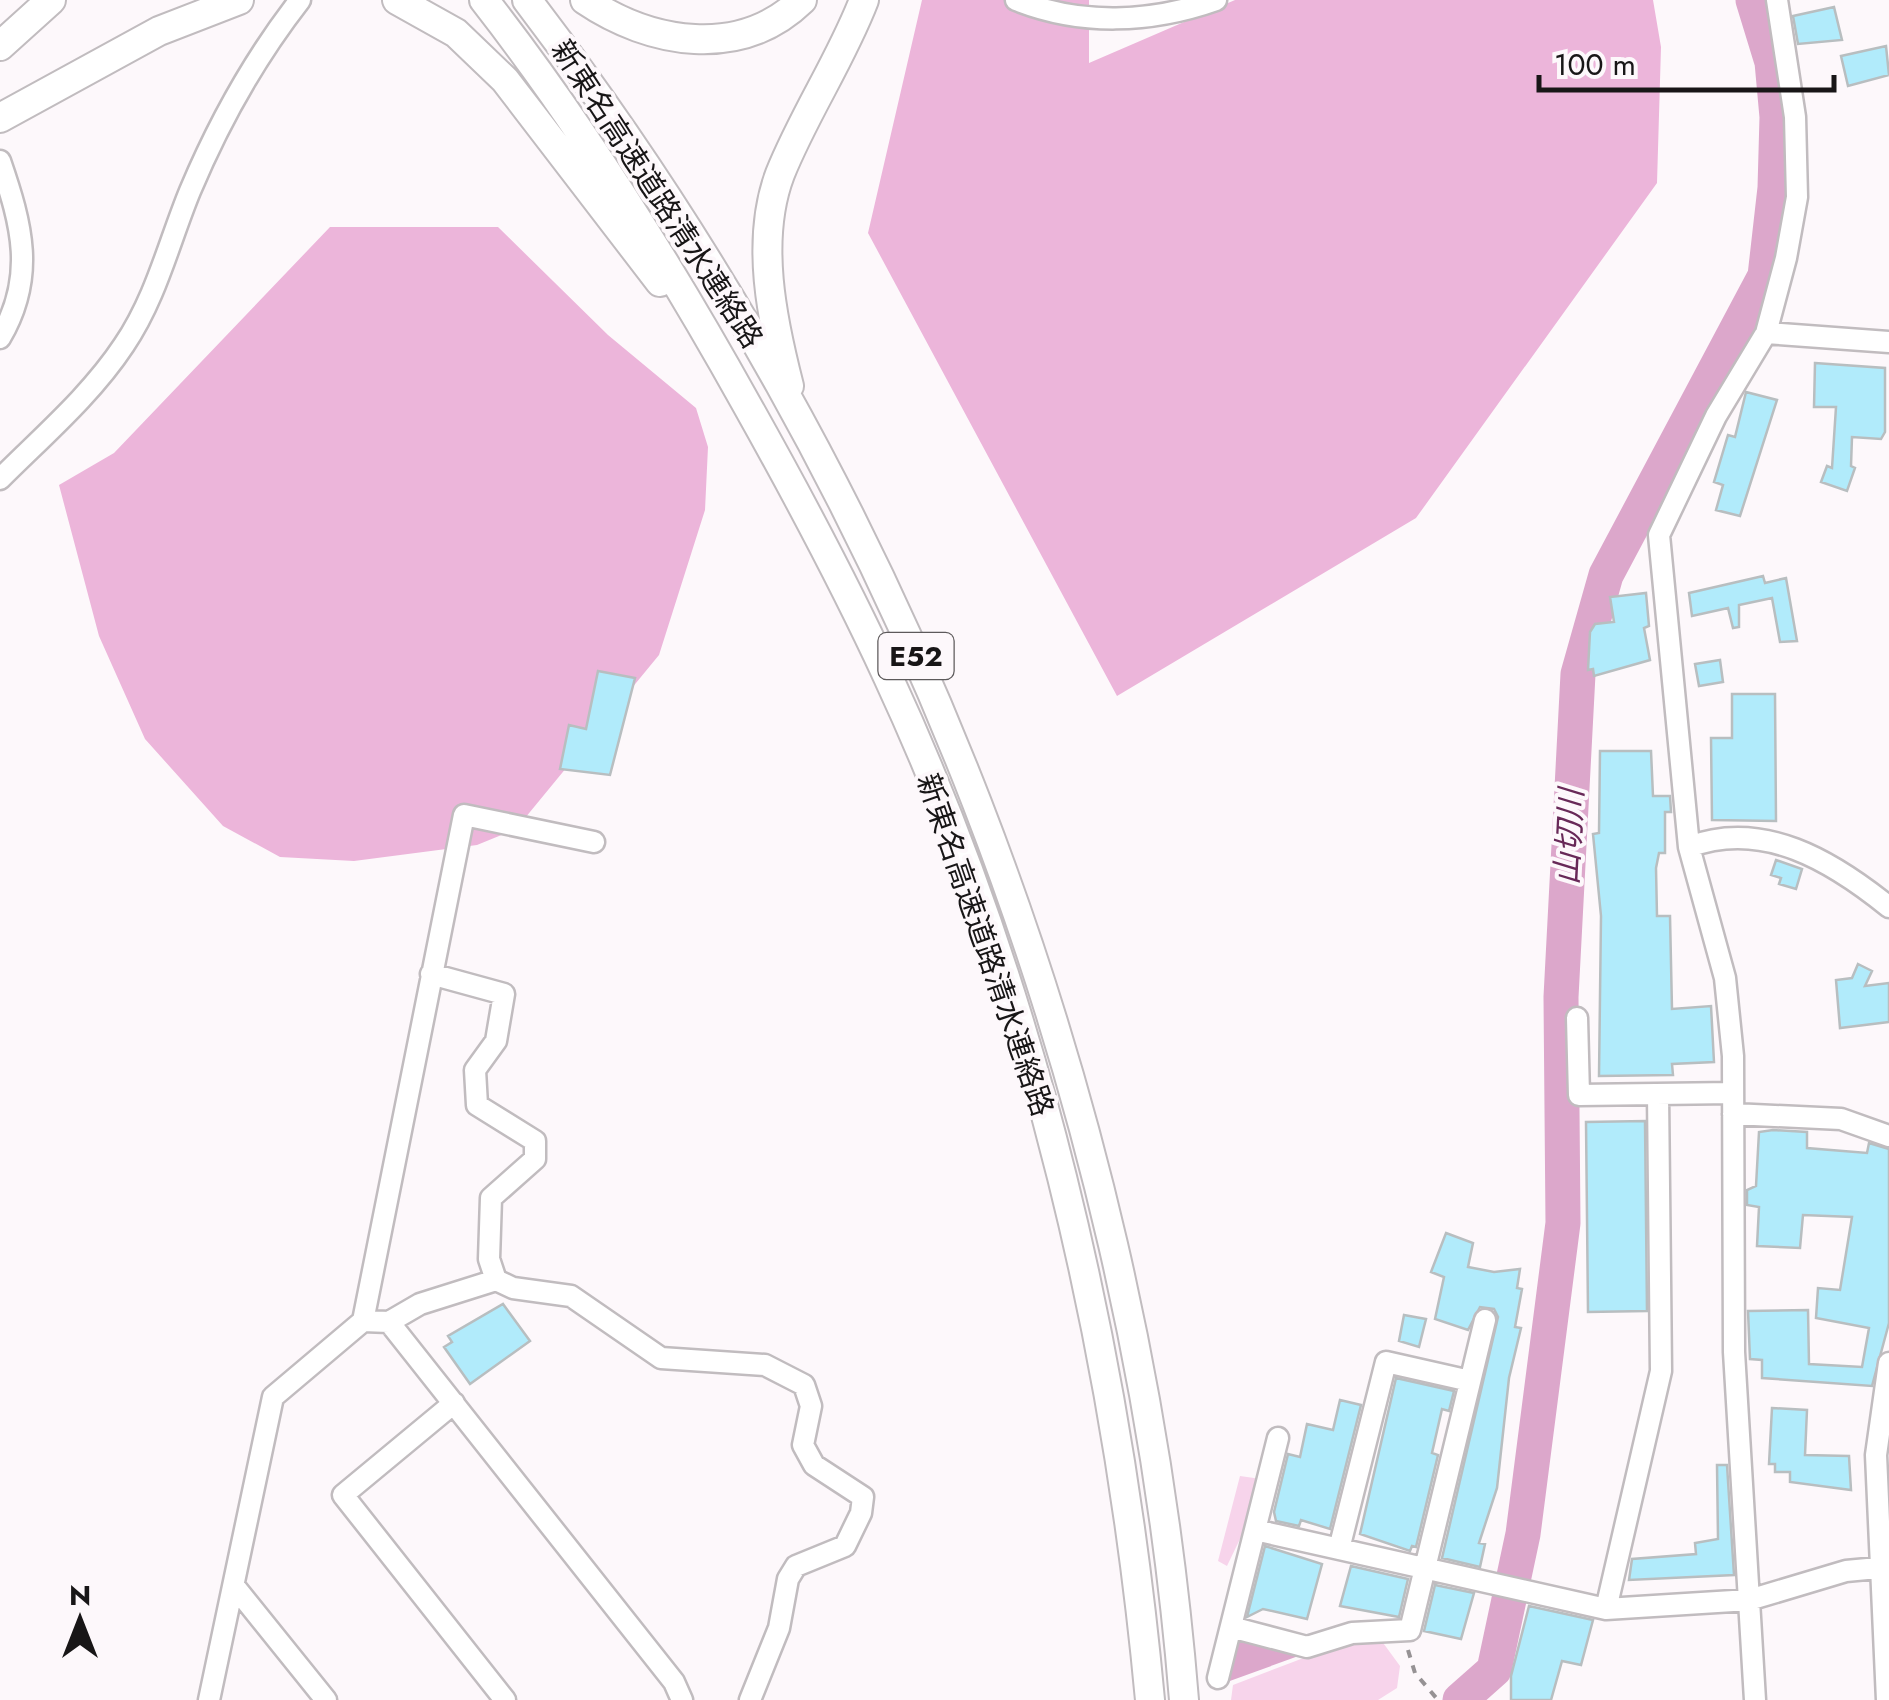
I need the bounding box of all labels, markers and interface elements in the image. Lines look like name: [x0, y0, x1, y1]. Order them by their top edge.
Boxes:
scale bar: [1539, 30, 1834, 92]
street label: 新東名高速道路清水連絡路: [541, 31, 773, 356]
text: 100 m: [1554, 43, 1636, 86]
road number: E52: [878, 633, 954, 679]
street label: 新東名高速道路清水連絡路: [907, 768, 1064, 1122]
water label: 山切川: [1544, 785, 1595, 886]
north arrow: [30, 1570, 130, 1670]
text: N: [69, 1575, 91, 1616]

